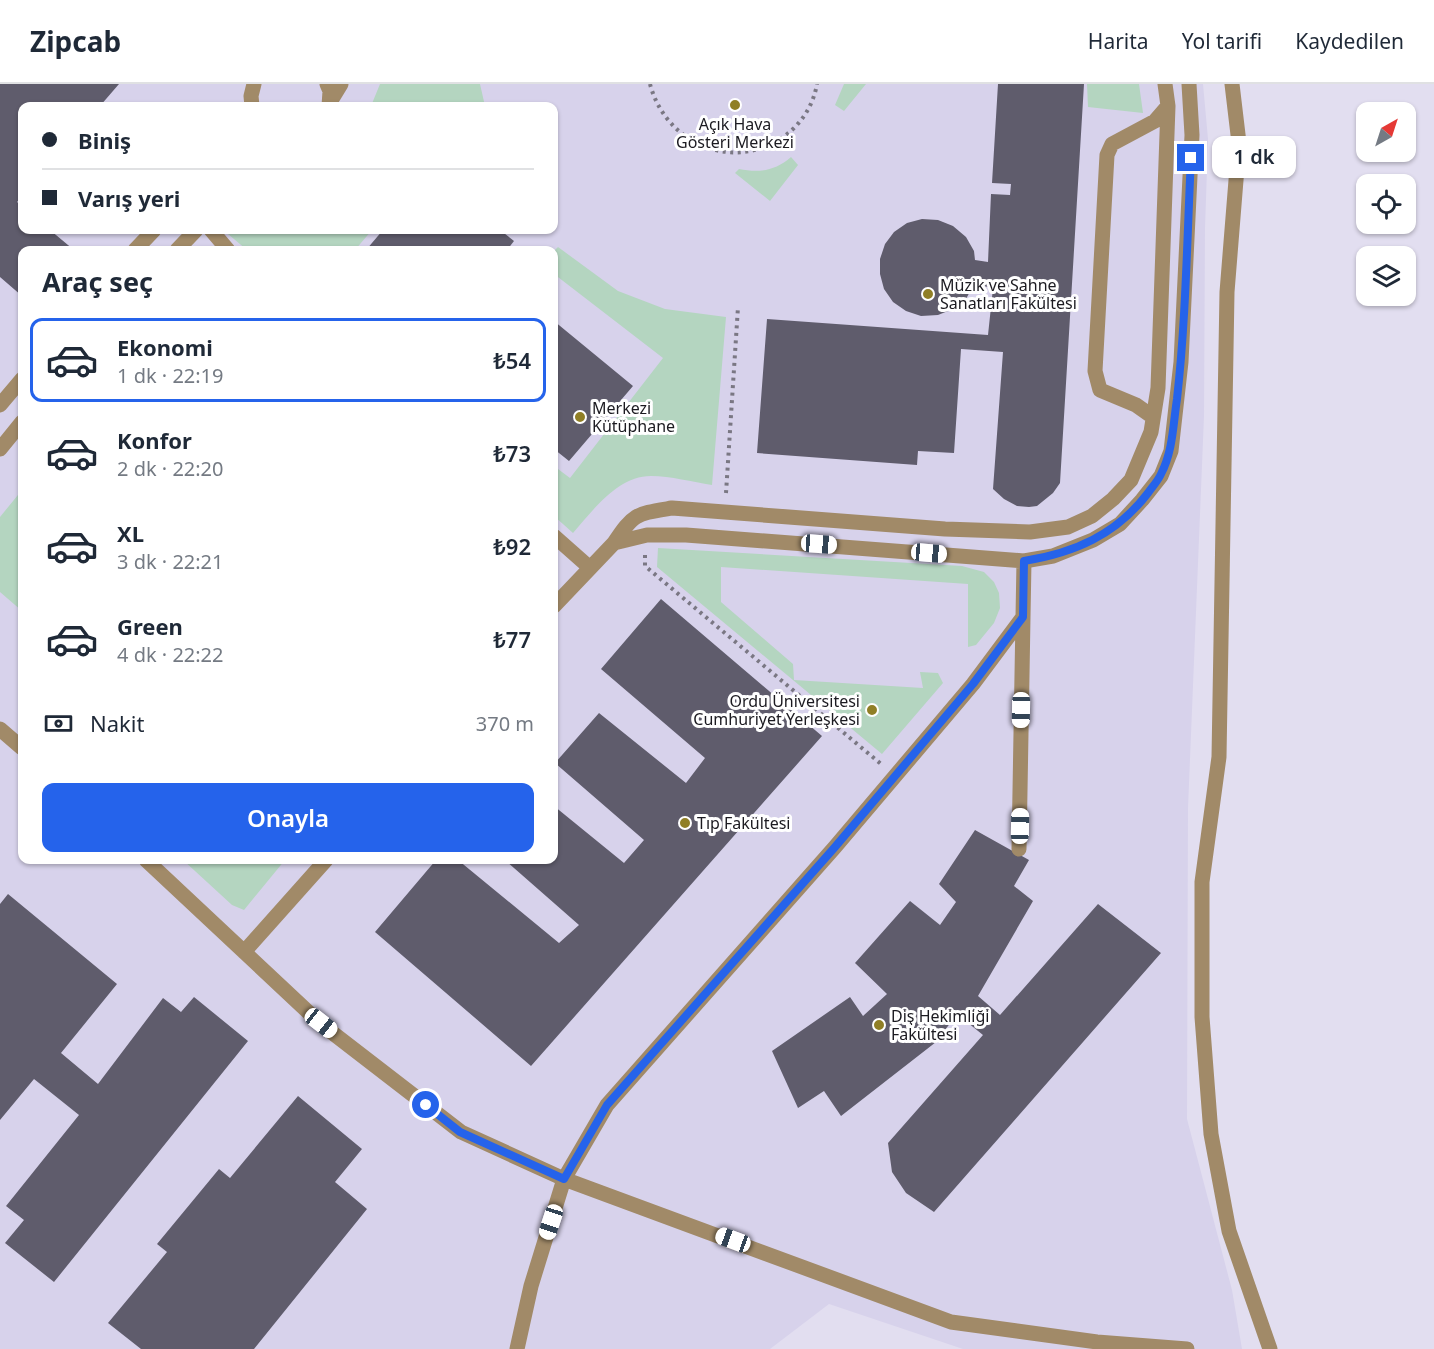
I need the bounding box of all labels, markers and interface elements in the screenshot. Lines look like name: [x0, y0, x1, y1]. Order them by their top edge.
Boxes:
text: Zipcab: [30, 22, 121, 60]
text: Harita: [1088, 27, 1149, 55]
text: Yol tarifi: [1182, 27, 1262, 55]
text: Kaydedilen: [1295, 27, 1404, 55]
marker: Açık Hava Gösteri Merkezi: [728, 98, 742, 112]
north arrow: [1356, 102, 1416, 162]
map controls: [1356, 102, 1416, 306]
place label: Açık Hava Gösteri Merkezi: [676, 113, 794, 153]
text: Biniş: [78, 125, 131, 155]
callout: 1 dk: [1212, 137, 1296, 179]
text: 1 dk: [1234, 143, 1274, 170]
route end: [1177, 144, 1204, 171]
button: locate: [1356, 174, 1416, 234]
text: Varış yeri: [78, 183, 180, 213]
button: layers: [1356, 246, 1416, 306]
text: Araç seç: [42, 263, 153, 300]
place label: Müzik ve Sahne Sanatları Fakültesi: [940, 274, 1077, 314]
marker: Müzik ve Sahne Sanatları Fakültesi: [921, 287, 935, 301]
text: Ekonomi: [117, 332, 213, 362]
icon: car: [45, 333, 99, 387]
text: ₺54: [493, 345, 531, 375]
text: 1 dk · 22:19: [117, 362, 224, 389]
place label: Merkezi Kütüphane: [592, 397, 675, 437]
marker: Merkezi Kütüphane: [573, 410, 587, 424]
text: Konfor: [117, 425, 192, 455]
icon: car: [45, 426, 99, 480]
text: ₺73: [493, 438, 531, 468]
text: 2 dk · 22:20: [117, 455, 224, 482]
text: XL: [117, 518, 144, 548]
icon: car: [45, 519, 99, 573]
text: ₺92: [493, 531, 531, 561]
car: [800, 534, 838, 554]
car: [910, 542, 948, 564]
text: 3 dk · 22:21: [117, 548, 224, 575]
text: Green: [117, 611, 183, 641]
icon: car: [45, 612, 99, 666]
text: ₺77: [493, 624, 531, 654]
text: 4 dk · 22:22: [117, 641, 224, 668]
place label: Ordu Üniversitesi Cumhuriyet Yerleşkesi: [693, 690, 860, 730]
car: [1012, 692, 1030, 728]
marker: Ordu Üniversitesi Cumhuriyet Yerleşkesi: [865, 703, 879, 717]
icon: cash: [42, 707, 75, 740]
text: Nakit: [90, 708, 144, 738]
text: 370 m: [476, 710, 534, 737]
button: Onayla: [42, 783, 534, 852]
car: [1011, 808, 1029, 844]
place label: Tıp Fakültesi: [697, 812, 790, 834]
marker: Tıp Fakültesi: [678, 816, 692, 830]
car: [301, 1005, 341, 1041]
place label: Diş Hekimliği Fakültesi: [891, 1005, 989, 1045]
marker: Diş Hekimliği Fakültesi: [872, 1018, 886, 1032]
route start: [412, 1091, 439, 1118]
car: [537, 1202, 565, 1242]
car: [713, 1225, 753, 1255]

